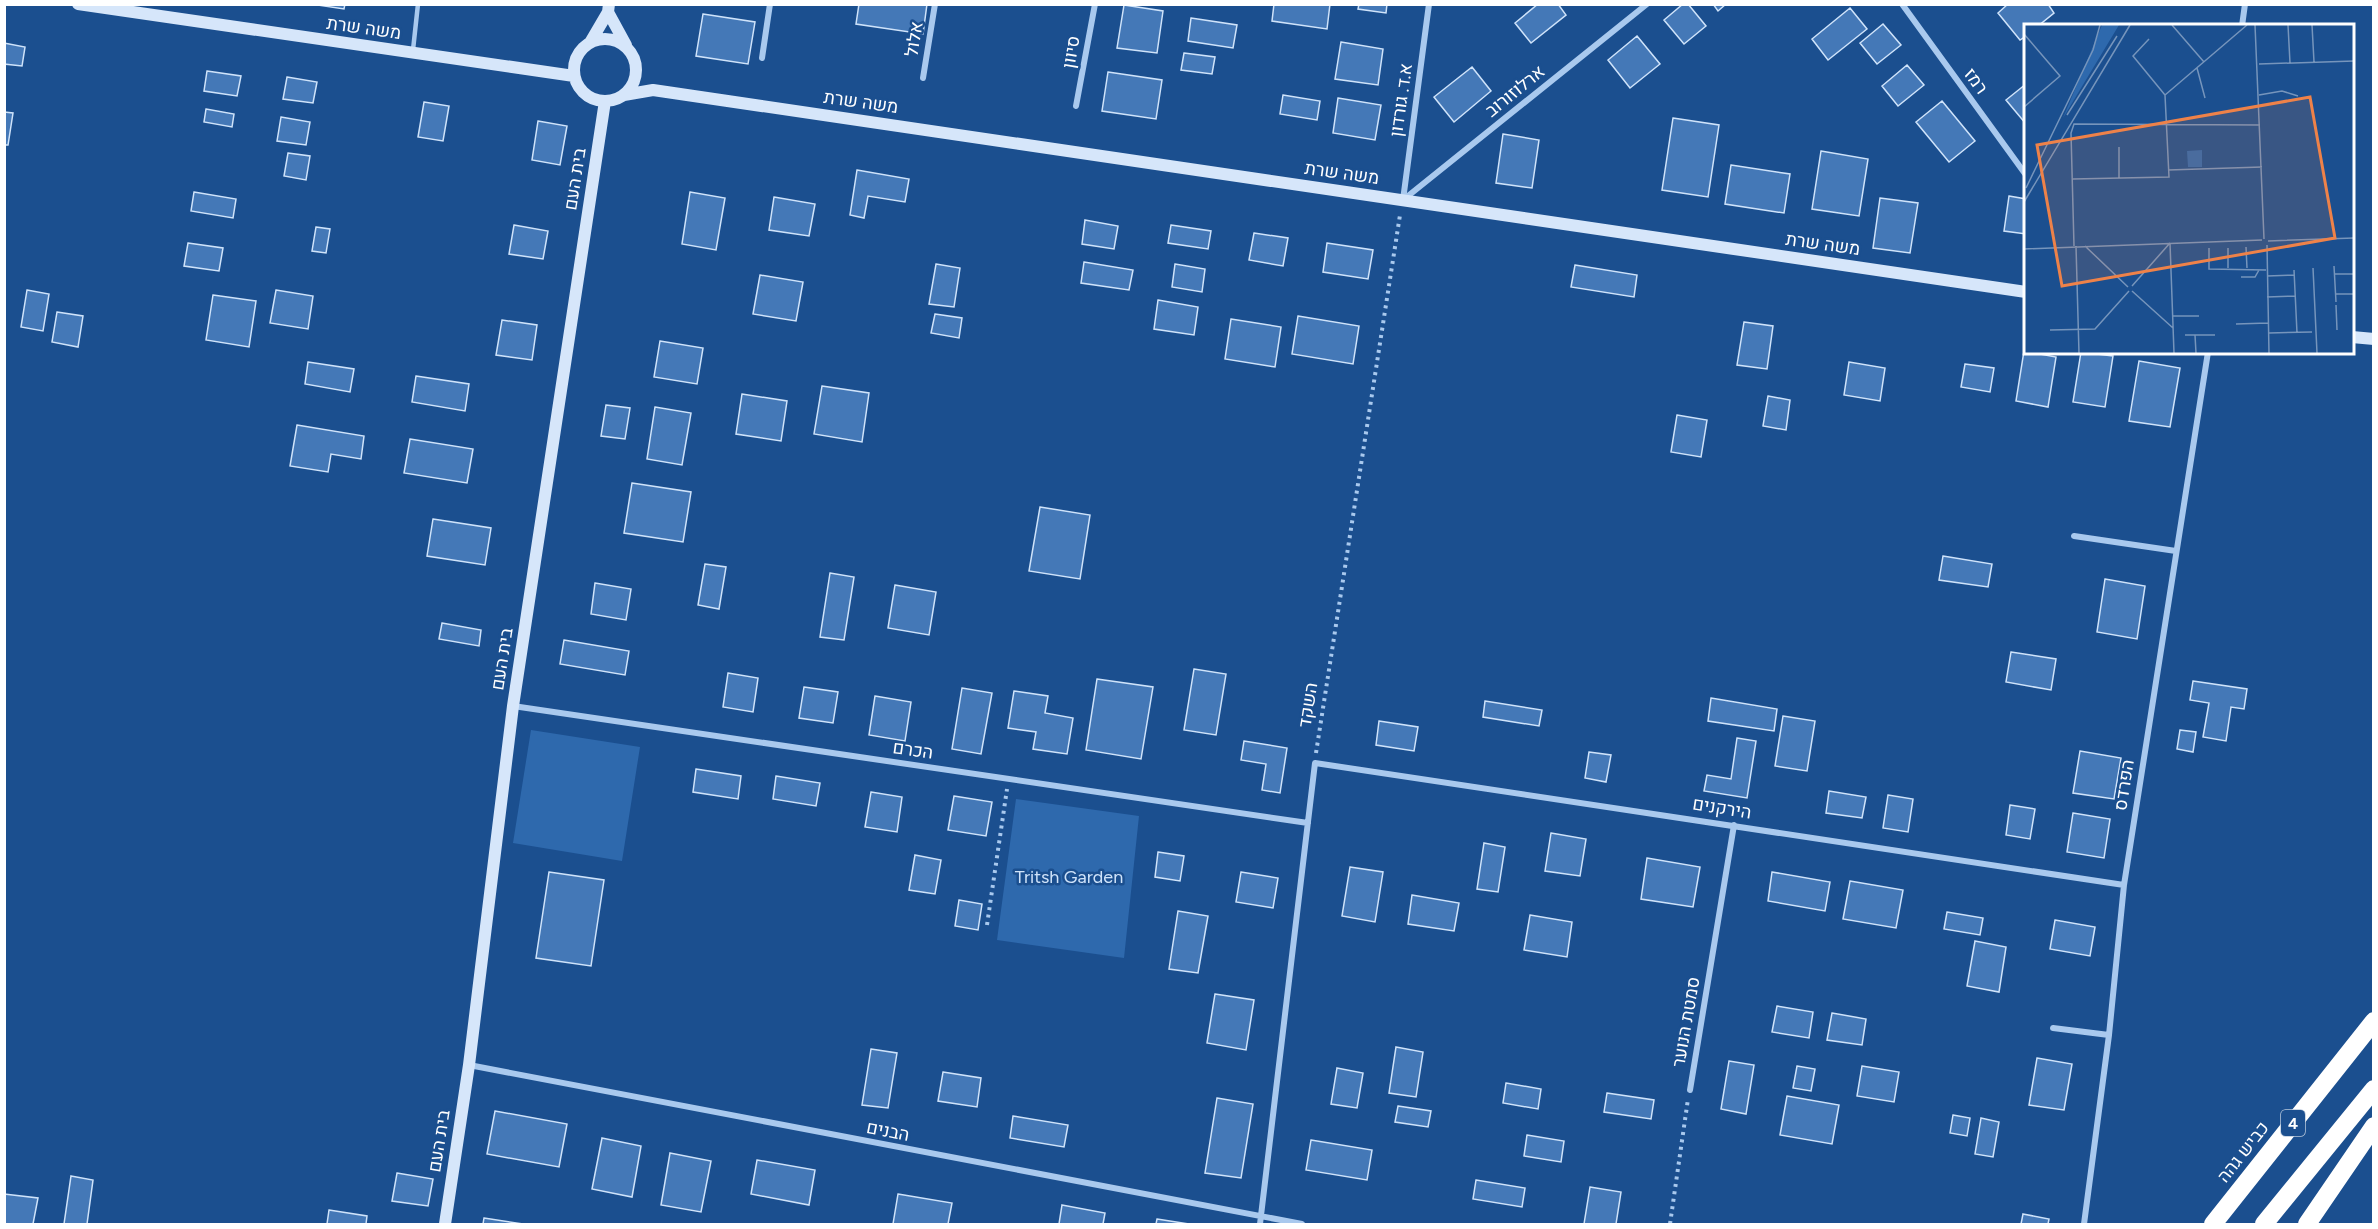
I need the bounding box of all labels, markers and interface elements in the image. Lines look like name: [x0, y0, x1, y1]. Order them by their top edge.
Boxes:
street label: משה שרת: [325, 12, 403, 44]
street label: אלול: [900, 20, 928, 58]
inset map: [2024, 24, 2354, 354]
street label: סיוון: [1057, 34, 1085, 70]
street label: ארלוזורוב: [1481, 60, 1549, 122]
street label: א.ד. גורדון: [1385, 62, 1417, 138]
street label: רמז: [1959, 64, 1993, 98]
street label: משה שרת: [822, 86, 900, 118]
street label: בית העם: [559, 146, 591, 212]
street label: משה שרת: [1303, 157, 1381, 189]
street label: משה שרת: [1784, 228, 1862, 260]
street label: בית העם: [486, 626, 518, 692]
street label: השקד: [1294, 681, 1322, 729]
street label: הכרם: [891, 736, 935, 764]
street label: הפרדס: [2109, 758, 2139, 812]
street label: הירקנים: [1691, 792, 1753, 824]
park label: Tritsh Garden: [1015, 866, 1123, 888]
street label: סמטת הנוער: [1667, 975, 1705, 1069]
street label: בית העם: [423, 1108, 455, 1174]
road number: 4: [2281, 1110, 2305, 1136]
street label: הבנים: [865, 1116, 911, 1146]
street label: כביש גהה: [2212, 1117, 2274, 1187]

